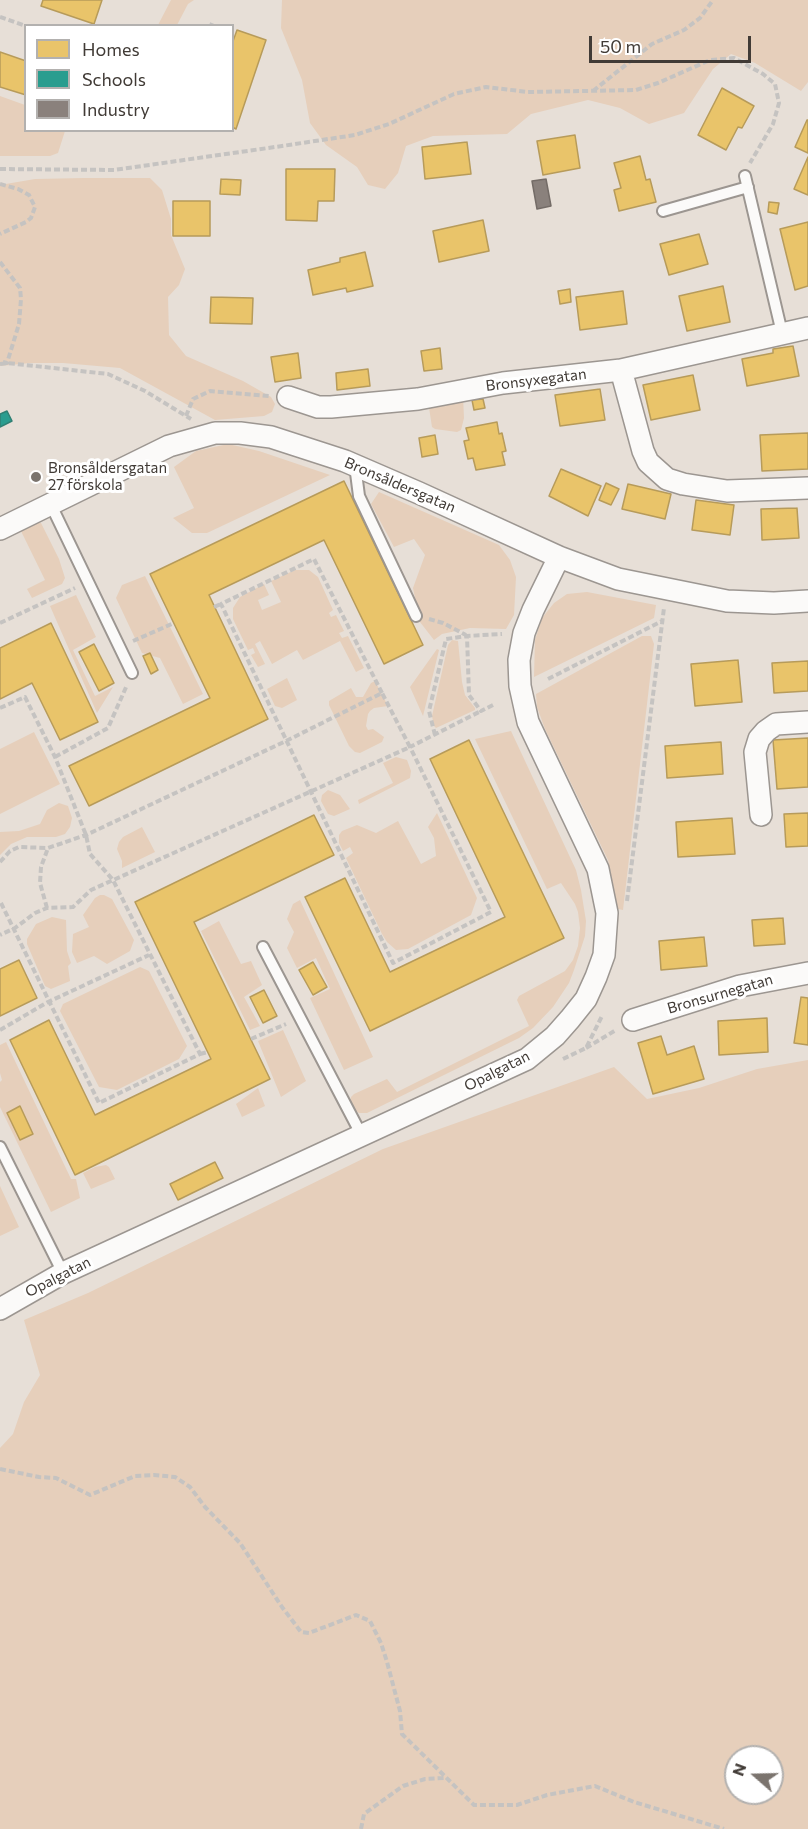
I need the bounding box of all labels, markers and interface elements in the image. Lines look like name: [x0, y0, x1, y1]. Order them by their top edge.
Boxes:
legend: [24, 24, 234, 132]
scale bar: [592, 24, 754, 62]
text: 50 m: [600, 35, 641, 57]
text: Homes: [82, 38, 140, 60]
text: Schools: [82, 68, 146, 90]
text: Industry: [82, 98, 150, 120]
street label: Bronsyxegatan: [485, 365, 587, 395]
street label: Bronsåldersgatan: [342, 453, 458, 517]
place label: Bronsåldersgatan 27 förskola: [48, 459, 167, 494]
marker: Bronsåldersgatan 27 förskola: [29, 470, 43, 484]
street label: Bronsurnegatan: [665, 970, 775, 1018]
street label: Opalgatan: [461, 1047, 533, 1095]
street label: Opalgatan: [22, 1253, 94, 1301]
north arrow: [724, 1745, 784, 1805]
text: N: [728, 1760, 749, 1778]

